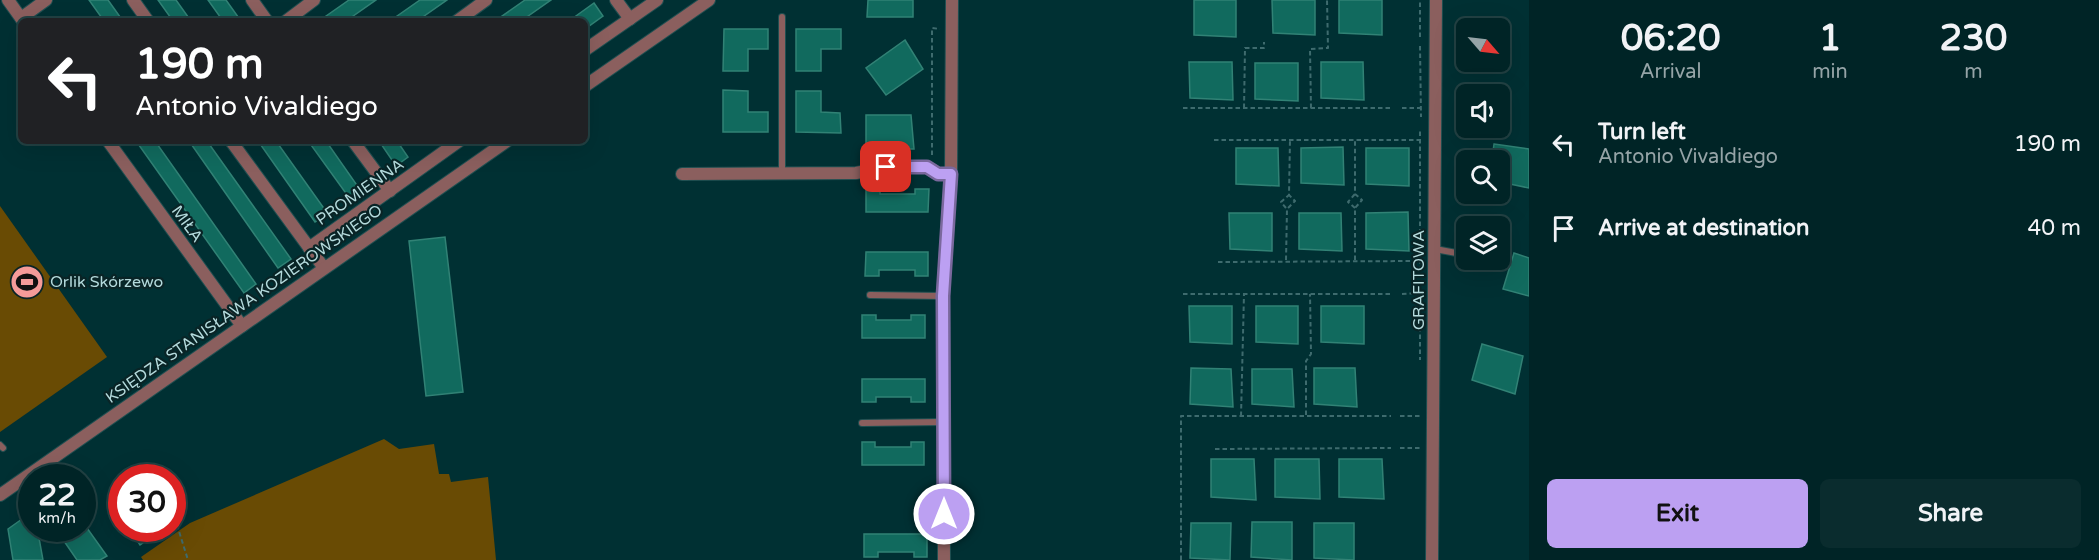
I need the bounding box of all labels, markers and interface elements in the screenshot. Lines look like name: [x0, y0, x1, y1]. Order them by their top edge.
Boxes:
text: 06:20: [1621, 17, 1721, 60]
text: 1: [1819, 17, 1841, 60]
text: 230: [1939, 17, 2007, 60]
north arrow: [1456, 18, 1510, 72]
map controls: [1456, 18, 1510, 270]
text: 190 m: [135, 39, 264, 90]
icon: left: [36, 42, 114, 120]
text: Arrival: [1640, 60, 1702, 84]
text: min: [1812, 60, 1848, 84]
text: m: [1964, 60, 1983, 84]
button: sound: [1456, 84, 1510, 138]
text: Antonio Vivaldiego: [135, 90, 378, 123]
text: Turn left: [1598, 119, 1686, 145]
icon: left: [1547, 128, 1580, 161]
text: 190 m: [2014, 131, 2081, 157]
pin: [860, 141, 911, 192]
text: Antonio Vivaldiego: [1598, 145, 1778, 169]
icon: arrive: [869, 150, 902, 183]
button: search: [1456, 150, 1510, 204]
street label: PROMIENNA: [312, 154, 408, 230]
street label: KSIĘDZA STANISŁAWA KOZIEROWSKIEGO: [102, 200, 386, 408]
street label: MIŁA: [167, 202, 207, 246]
icon: arrive: [1547, 212, 1580, 245]
text: Arrive at destination: [1598, 215, 1809, 241]
text: 40 m: [2027, 215, 2081, 241]
button: layers: [1456, 216, 1510, 270]
street label: GRAFITOWA: [1409, 230, 1429, 330]
sports icon: Orlik Skórzewo: [9, 264, 45, 300]
place label: Orlik Skórzewo: [50, 272, 163, 292]
speed limit sign: 30: [108, 464, 186, 542]
text: 22: [38, 477, 76, 514]
button: Exit: [1547, 479, 1808, 548]
button: Share: [1820, 479, 2081, 548]
position arrow: [912, 482, 976, 546]
text: km/h: [38, 509, 76, 527]

